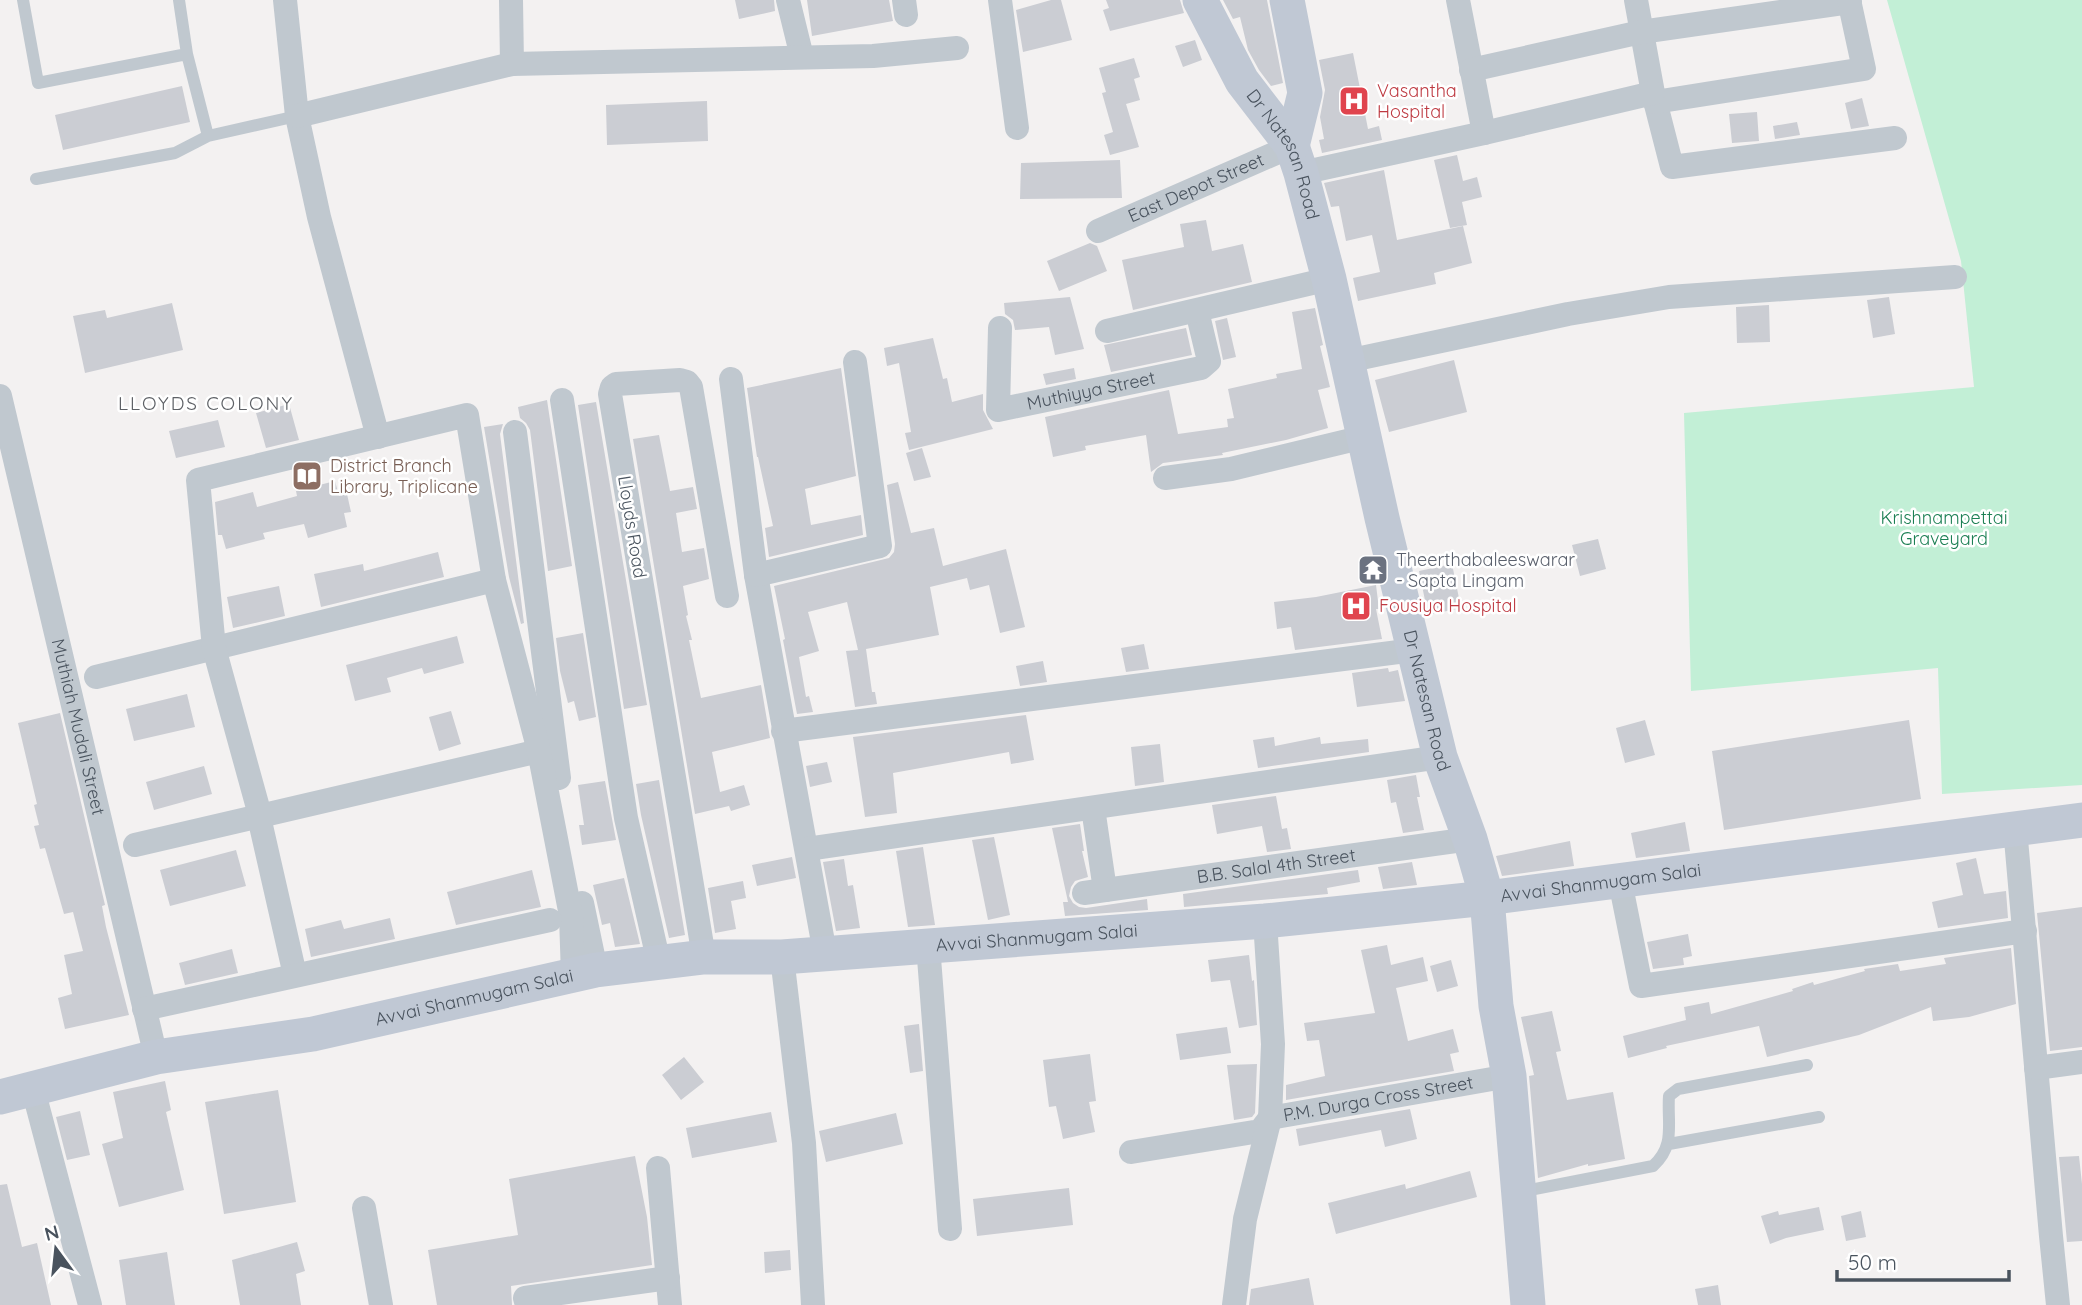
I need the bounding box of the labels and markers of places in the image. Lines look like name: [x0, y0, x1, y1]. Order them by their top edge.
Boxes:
place label: Vasantha Hospital: [1377, 79, 1457, 123]
hospital icon: Vasantha Hospital: [1337, 84, 1371, 118]
place label: District Branch Library, Triplicane: [330, 454, 478, 498]
library icon: District Branch Library, Triplicane: [290, 459, 324, 493]
place label: Theerthabaleeswarar - Sapta Lingam: [1396, 548, 1575, 592]
temple icon: Theerthabaleeswarar - Sapta Lingam: [1356, 553, 1390, 587]
hospital icon: Fousiya Hospital: [1339, 589, 1373, 623]
place label: Fousiya Hospital: [1379, 594, 1517, 617]

